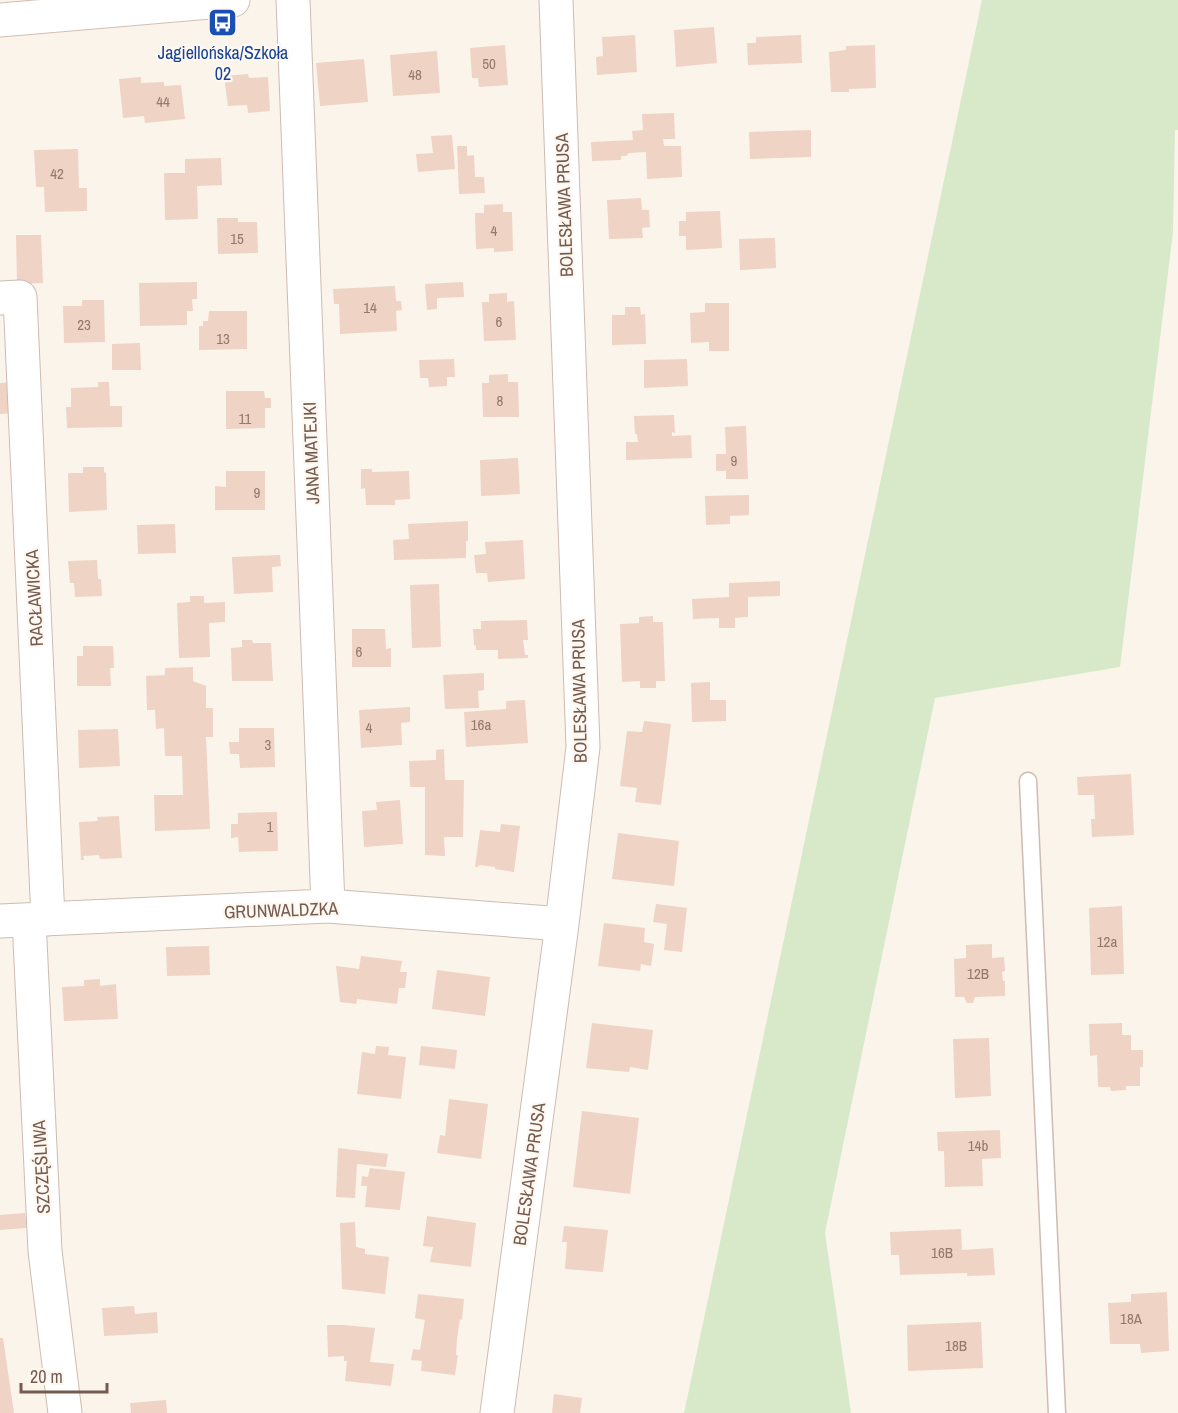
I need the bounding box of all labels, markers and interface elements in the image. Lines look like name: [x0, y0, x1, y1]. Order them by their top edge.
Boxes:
bus stop icon: Jagiellońska/Szkoła 02: [207, 7, 239, 39]
place label: Jagiellońska/Szkoła 02: [158, 40, 288, 86]
house number: 50: [482, 53, 496, 74]
house number: 48: [408, 64, 422, 85]
house number: 44: [156, 91, 170, 112]
street label: BOLESŁAWA PRUSA: [549, 132, 579, 277]
house number: 42: [50, 163, 64, 184]
house number: 4: [491, 220, 498, 241]
house number: 15: [230, 228, 244, 249]
house number: 14: [363, 297, 377, 318]
house number: 6: [496, 311, 503, 332]
house number: 23: [77, 314, 91, 335]
house number: 13: [216, 328, 230, 349]
house number: 8: [497, 390, 504, 411]
street label: JANA MATEJKI: [297, 401, 325, 505]
house number: 11: [239, 408, 252, 429]
house number: 9: [731, 450, 738, 471]
house number: 9: [254, 482, 261, 503]
street label: RACŁAWICKA: [19, 549, 49, 647]
street label: BOLESŁAWA PRUSA: [565, 619, 593, 763]
house number: 6: [356, 641, 363, 662]
house number: 16a: [471, 714, 491, 735]
house number: 4: [366, 717, 373, 738]
house number: 3: [265, 734, 272, 755]
house number: 1: [267, 816, 274, 837]
street label: GRUNWALDZKA: [223, 896, 339, 924]
house number: 12a: [1097, 931, 1117, 952]
house number: 12B: [967, 963, 989, 984]
street label: BOLESŁAWA PRUSA: [507, 1101, 551, 1247]
street label: SZCZĘŚLIWA: [26, 1119, 56, 1214]
house number: 14b: [968, 1135, 988, 1156]
house number: 16B: [931, 1242, 953, 1263]
house number: 18A: [1120, 1308, 1143, 1329]
house number: 18B: [945, 1335, 967, 1356]
scale bar: [21, 1356, 106, 1394]
text: 20 m: [30, 1364, 63, 1389]

